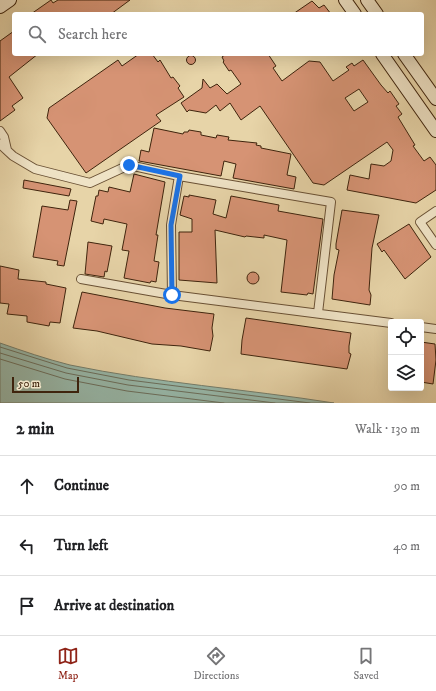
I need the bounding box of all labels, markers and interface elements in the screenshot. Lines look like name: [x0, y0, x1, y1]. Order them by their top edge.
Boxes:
search box: [12, 12, 424, 56]
icon: search: [26, 23, 48, 45]
text: Search here: [58, 25, 127, 44]
route end: [120, 156, 138, 174]
route start: [163, 286, 181, 304]
map controls: [388, 319, 424, 391]
button: locate: [388, 319, 424, 355]
button: layers: [388, 355, 424, 391]
scale bar: [12, 375, 79, 394]
text: 50 m: [18, 377, 40, 391]
text: 2 min: [16, 418, 54, 440]
text: Walk · 130 m: [355, 421, 420, 437]
icon: ahead: [16, 475, 38, 497]
text: Continue: [54, 476, 109, 495]
text: 90 m: [394, 478, 420, 494]
icon: left: [16, 535, 38, 557]
text: Turn left: [54, 536, 108, 555]
text: 40 m: [393, 538, 420, 554]
icon: arrive: [16, 595, 38, 617]
text: Arrive at destination: [54, 596, 174, 615]
tab: Map: [57, 645, 79, 683]
tab: Directions: [194, 645, 239, 683]
tab: Saved: [354, 645, 379, 683]

